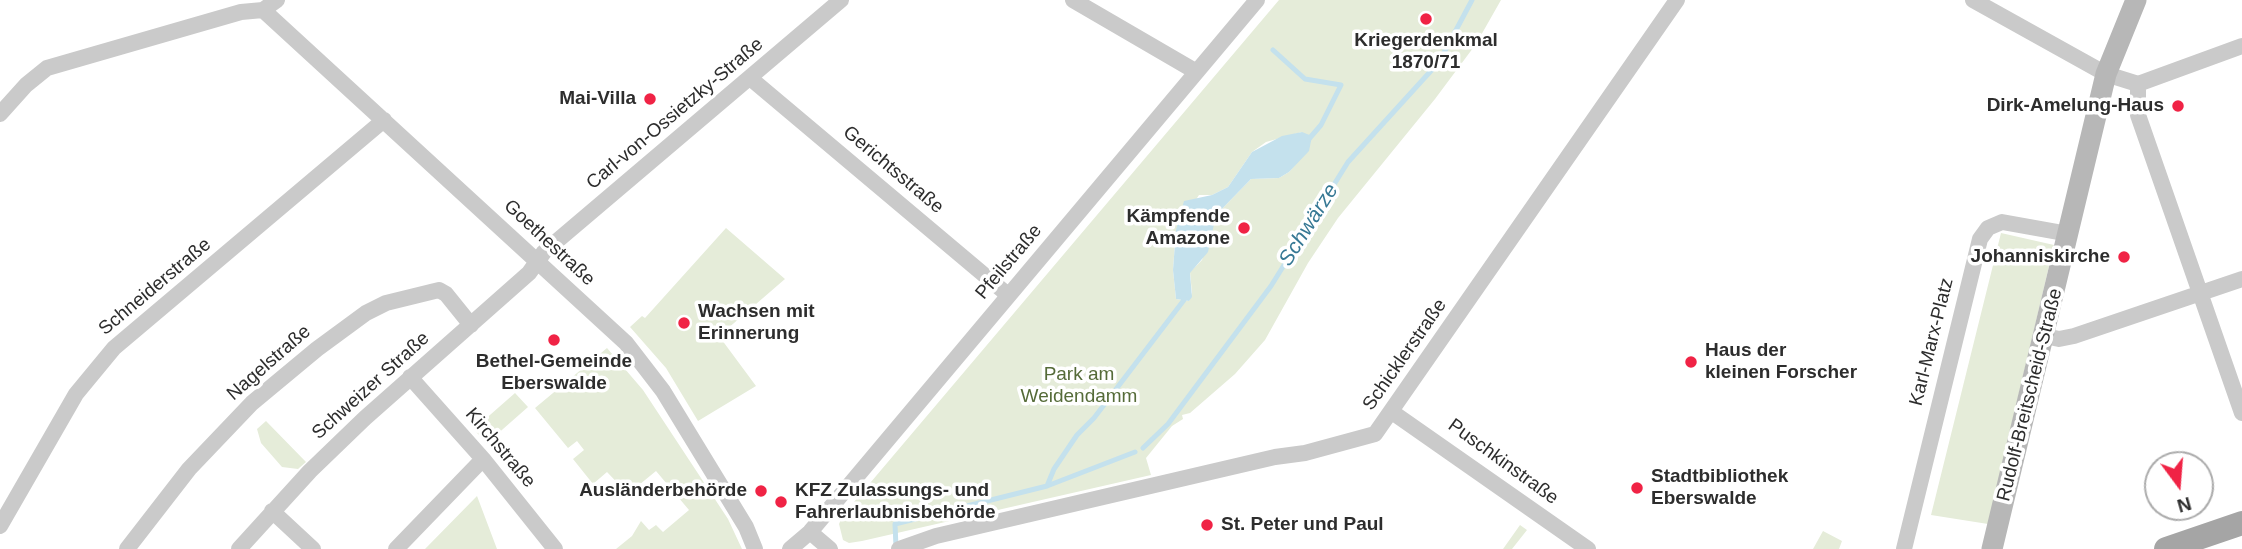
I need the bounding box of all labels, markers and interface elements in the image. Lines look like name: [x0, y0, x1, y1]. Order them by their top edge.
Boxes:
marker: Kriegerdenkmal 1870/71: [1418, 11, 1434, 27]
place label: Kriegerdenkmal 1870/71: [1354, 30, 1498, 74]
street label: Carl-von-Ossietzky-Straße: [582, 33, 768, 195]
place label: Mai-Villa: [559, 88, 636, 110]
marker: Mai-Villa: [642, 91, 658, 107]
place label: Dirk-Amelung-Haus: [1987, 95, 2164, 117]
marker: Dirk-Amelung-Haus: [2170, 98, 2186, 114]
street label: Gerichtsstraße: [838, 121, 948, 219]
water label: Schwärze: [1274, 179, 1344, 271]
street label: Goethestraße: [499, 195, 599, 291]
place label: Kämpfende Amazone: [1127, 206, 1230, 250]
street label: Pfeilstraße: [971, 220, 1047, 304]
marker: Kämpfende Amazone: [1236, 220, 1252, 236]
street label: Schneiderstraße: [94, 233, 216, 341]
place label: Johanniskirche: [1971, 246, 2110, 268]
marker: Johanniskirche: [2116, 249, 2132, 265]
street label: Karl-Marx-Platz: [1905, 276, 1959, 408]
street label: Rudolf-Breitscheid-Straße: [1992, 286, 2068, 504]
street label: Schicklerstraße: [1358, 295, 1452, 415]
place label: Wachsen mit Erinnerung: [698, 301, 814, 345]
marker: Wachsen mit Erinnerung: [676, 315, 692, 331]
street label: Nagelstraße: [222, 320, 316, 406]
street label: Schweizer Straße: [308, 327, 434, 445]
marker: Bethel-Gemeinde Eberswalde: [546, 332, 562, 348]
place label: Haus der kleinen Forscher: [1705, 340, 1857, 384]
place label: Bethel-Gemeinde Eberswalde: [476, 351, 632, 395]
marker: Haus der kleinen Forscher: [1683, 354, 1699, 370]
park label: Park am Weidendamm: [1021, 364, 1137, 408]
street label: Kirchstraße: [460, 403, 540, 493]
street label: Puschkinstraße: [1443, 414, 1563, 510]
north arrow: [2144, 451, 2214, 521]
place label: Stadtbibliothek Eberswalde: [1651, 466, 1788, 510]
place label: Ausländerbehörde: [579, 480, 747, 502]
place label: KFZ Zulassungs- und Fahrerlaubnisbehörde: [795, 480, 996, 524]
marker: Stadtbibliothek Eberswalde: [1629, 480, 1645, 496]
marker: Ausländerbehörde: [753, 483, 769, 499]
text: N: [2175, 493, 2194, 517]
marker: KFZ Zulassungs- und Fahrerlaubnisbehörde: [773, 494, 789, 510]
place label: St. Peter und Paul: [1221, 514, 1384, 536]
marker: St. Peter und Paul: [1199, 517, 1215, 533]

